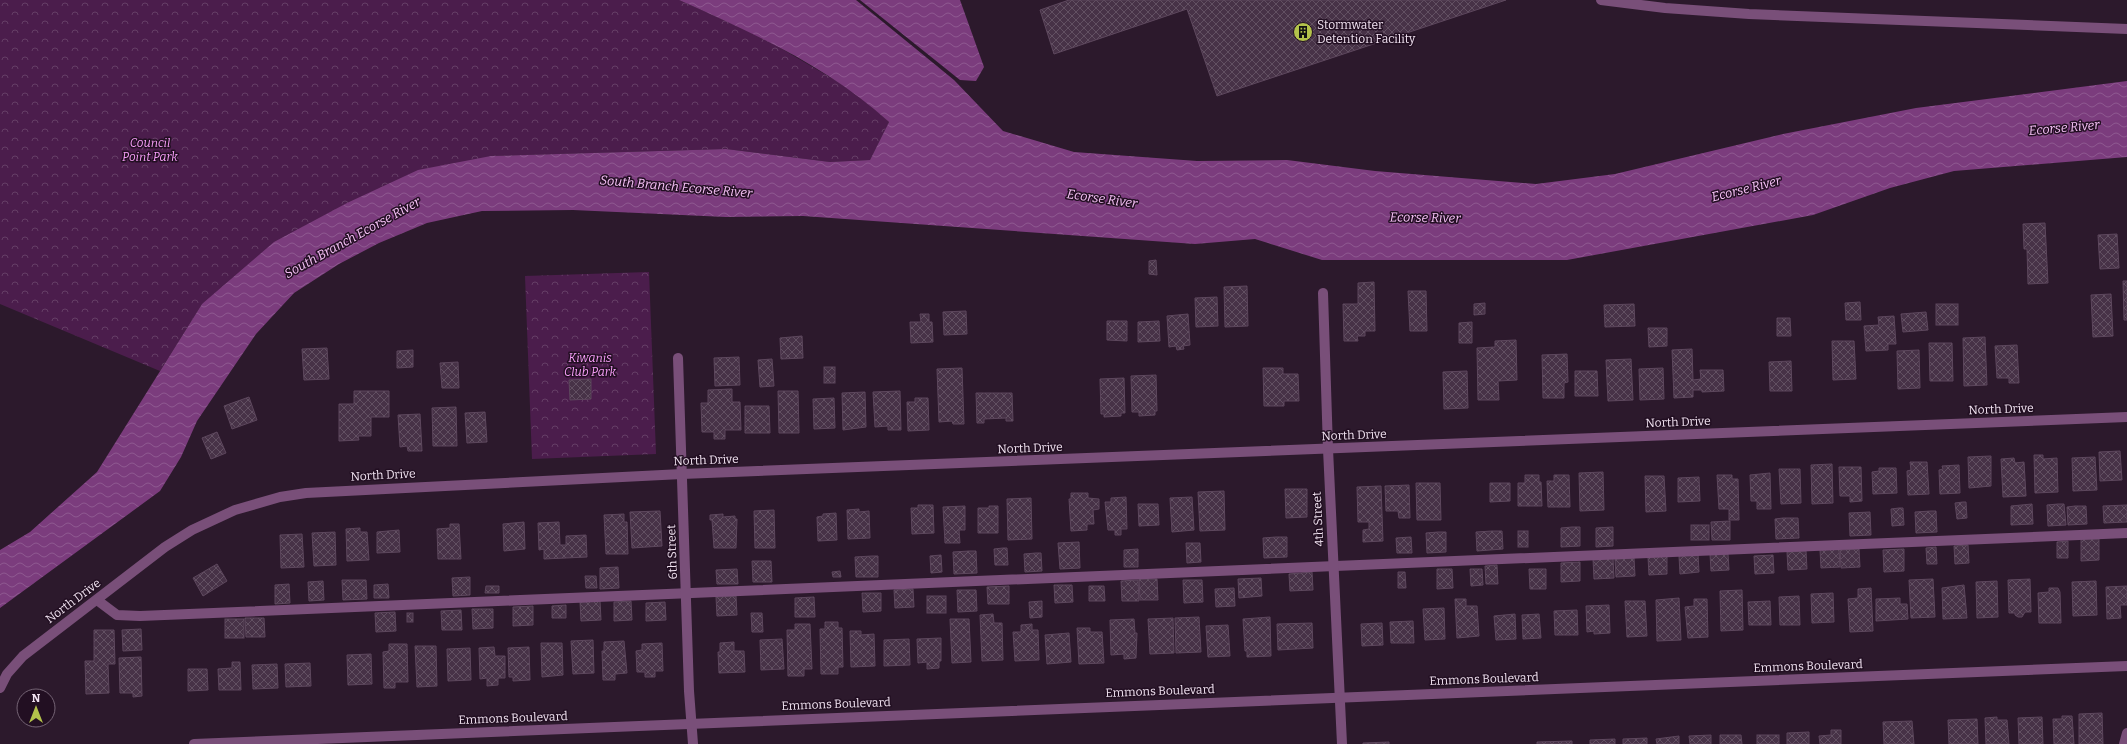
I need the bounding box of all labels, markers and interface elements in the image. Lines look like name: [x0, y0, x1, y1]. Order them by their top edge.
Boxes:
place label: Stormwater Detention Facility: [1317, 18, 1416, 46]
building icon: Stormwater Detention Facility: [1292, 21, 1314, 43]
water label: Ecorse River: [2028, 117, 2101, 138]
park label: Council Point Park: [122, 136, 178, 164]
water label: South Branch Ecorse River: [599, 172, 753, 201]
water label: Ecorse River: [1710, 172, 1783, 204]
water label: Ecorse River: [1066, 186, 1139, 211]
water label: South Branch Ecorse River: [282, 193, 423, 281]
water label: Ecorse River: [1389, 209, 1461, 226]
park label: Kiwanis Club Park: [564, 351, 616, 379]
street label: North Drive: [1968, 401, 2034, 417]
street label: North Drive: [1645, 414, 1711, 430]
street label: North Drive: [1321, 427, 1387, 443]
street label: North Drive: [997, 440, 1063, 456]
street label: North Drive: [673, 452, 739, 468]
street label: North Drive: [350, 466, 416, 484]
street label: 4th Street: [1310, 491, 1326, 547]
street label: 6th Street: [664, 524, 680, 580]
street label: North Drive: [43, 576, 103, 626]
street label: Emmons Boulevard: [1753, 657, 1863, 675]
street label: Emmons Boulevard: [1429, 670, 1539, 688]
street label: Emmons Boulevard: [1105, 682, 1215, 700]
north arrow: [16, 688, 56, 728]
text: N: [32, 692, 41, 705]
street label: Emmons Boulevard: [781, 695, 891, 713]
street label: Emmons Boulevard: [458, 709, 568, 727]

